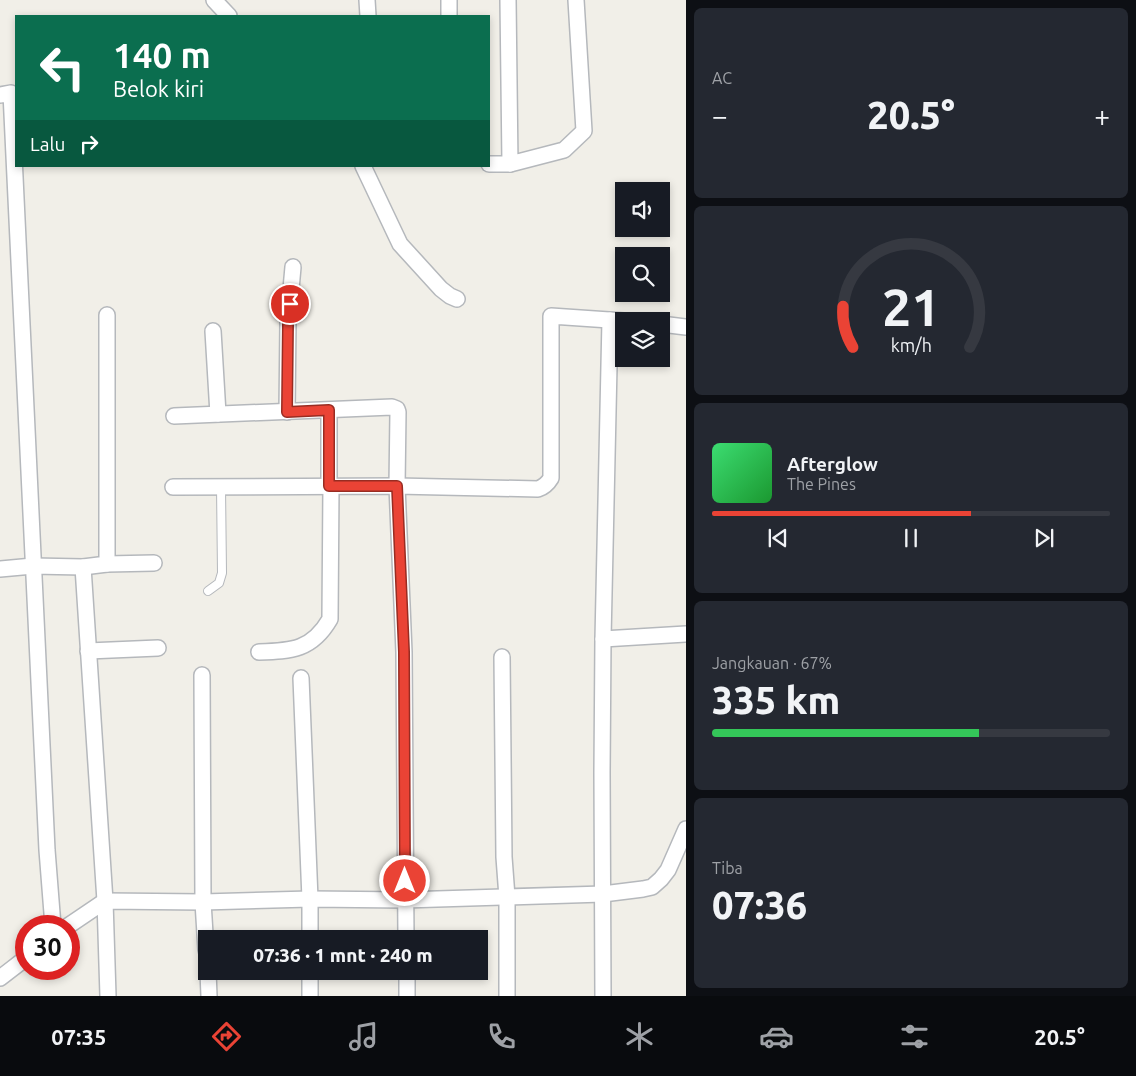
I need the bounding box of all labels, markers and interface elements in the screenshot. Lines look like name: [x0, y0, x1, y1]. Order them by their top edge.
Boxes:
icon: left: [30, 35, 95, 100]
text: 140 m: [113, 35, 211, 75]
text: AC: [712, 69, 732, 87]
text: Belok kiri: [113, 76, 204, 101]
text: 20.5°: [867, 94, 955, 136]
text: −: [712, 100, 728, 131]
text: +: [1094, 100, 1110, 131]
icon: right: [75, 130, 103, 158]
text: Lalu: [30, 133, 65, 155]
map controls: [615, 182, 670, 367]
button: sound: [615, 182, 670, 237]
button: search: [615, 247, 670, 302]
text: 21: [882, 278, 940, 336]
pin: [269, 283, 311, 325]
icon: arrive: [276, 290, 304, 318]
button: layers: [615, 312, 670, 367]
text: km/h: [890, 335, 932, 355]
text: Afterglow: [787, 453, 878, 475]
text: The Pines: [787, 475, 856, 493]
icon: previous: [764, 524, 792, 552]
icon: pause: [897, 524, 925, 552]
icon: next: [1030, 524, 1058, 552]
text: Jangkauan · 67%: [712, 654, 832, 672]
text: 335 km: [712, 679, 840, 721]
position arrow: [378, 854, 430, 906]
text: Tiba: [712, 859, 743, 877]
text: 07:36: [712, 884, 807, 926]
speed limit sign: 30: [15, 915, 80, 980]
text: 07:36 · 1 mnt · 240 m: [253, 944, 433, 966]
icon: directions: [209, 1019, 244, 1054]
icon: music: [346, 1019, 381, 1054]
icon: phone: [484, 1019, 519, 1054]
icon: climate: [622, 1019, 657, 1054]
icon: car: [759, 1019, 794, 1054]
icon: filters: [897, 1019, 932, 1054]
text: 07:35: [51, 1024, 106, 1049]
text: 20.5°: [1034, 1024, 1085, 1049]

